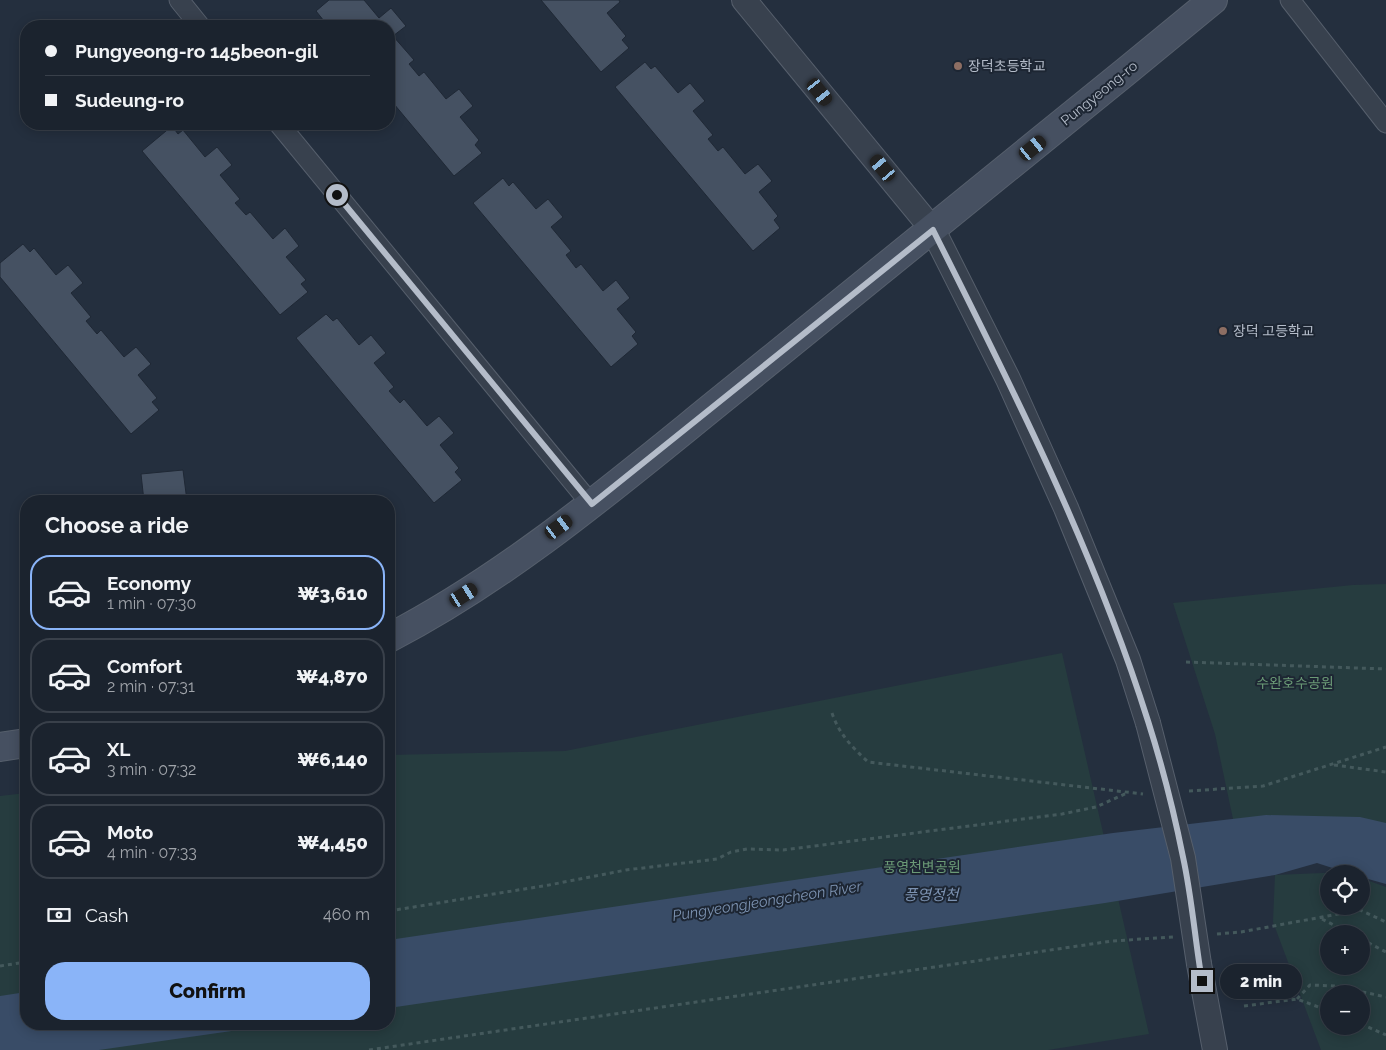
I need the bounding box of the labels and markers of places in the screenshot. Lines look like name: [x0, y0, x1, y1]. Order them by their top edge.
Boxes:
place label: 장덕초등학교: [968, 58, 1045, 74]
marker: 장덕초등학교: [952, 60, 964, 72]
place label: 장덕 고등학교: [1233, 323, 1314, 339]
marker: 장덕 고등학교: [1217, 325, 1229, 337]

